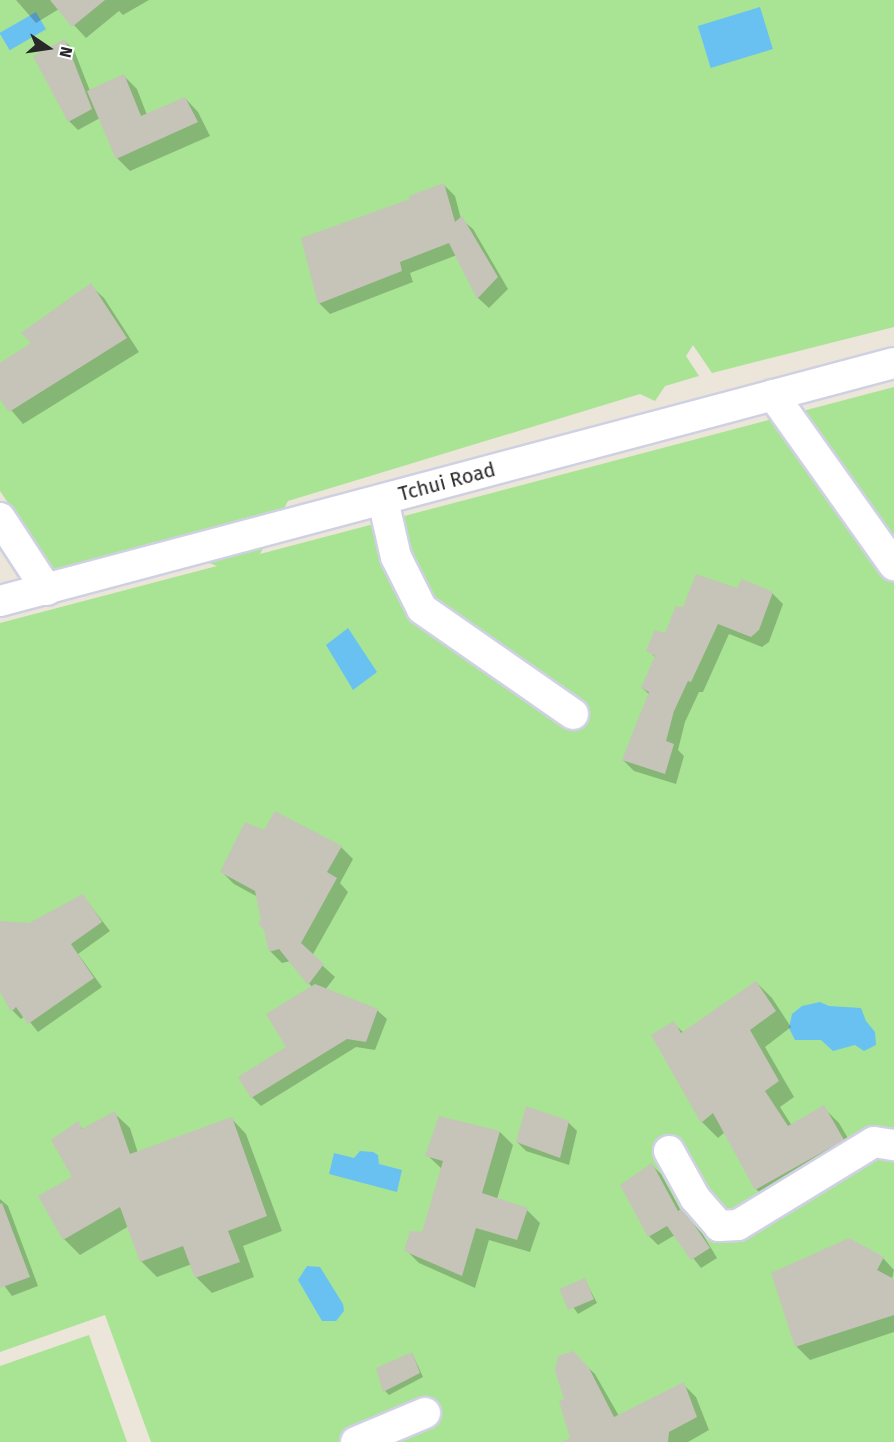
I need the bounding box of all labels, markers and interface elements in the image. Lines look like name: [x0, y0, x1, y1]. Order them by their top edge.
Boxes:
north arrow: [18, 18, 78, 78]
text: N: [56, 45, 76, 59]
street label: Tchui Road: [396, 458, 498, 506]

